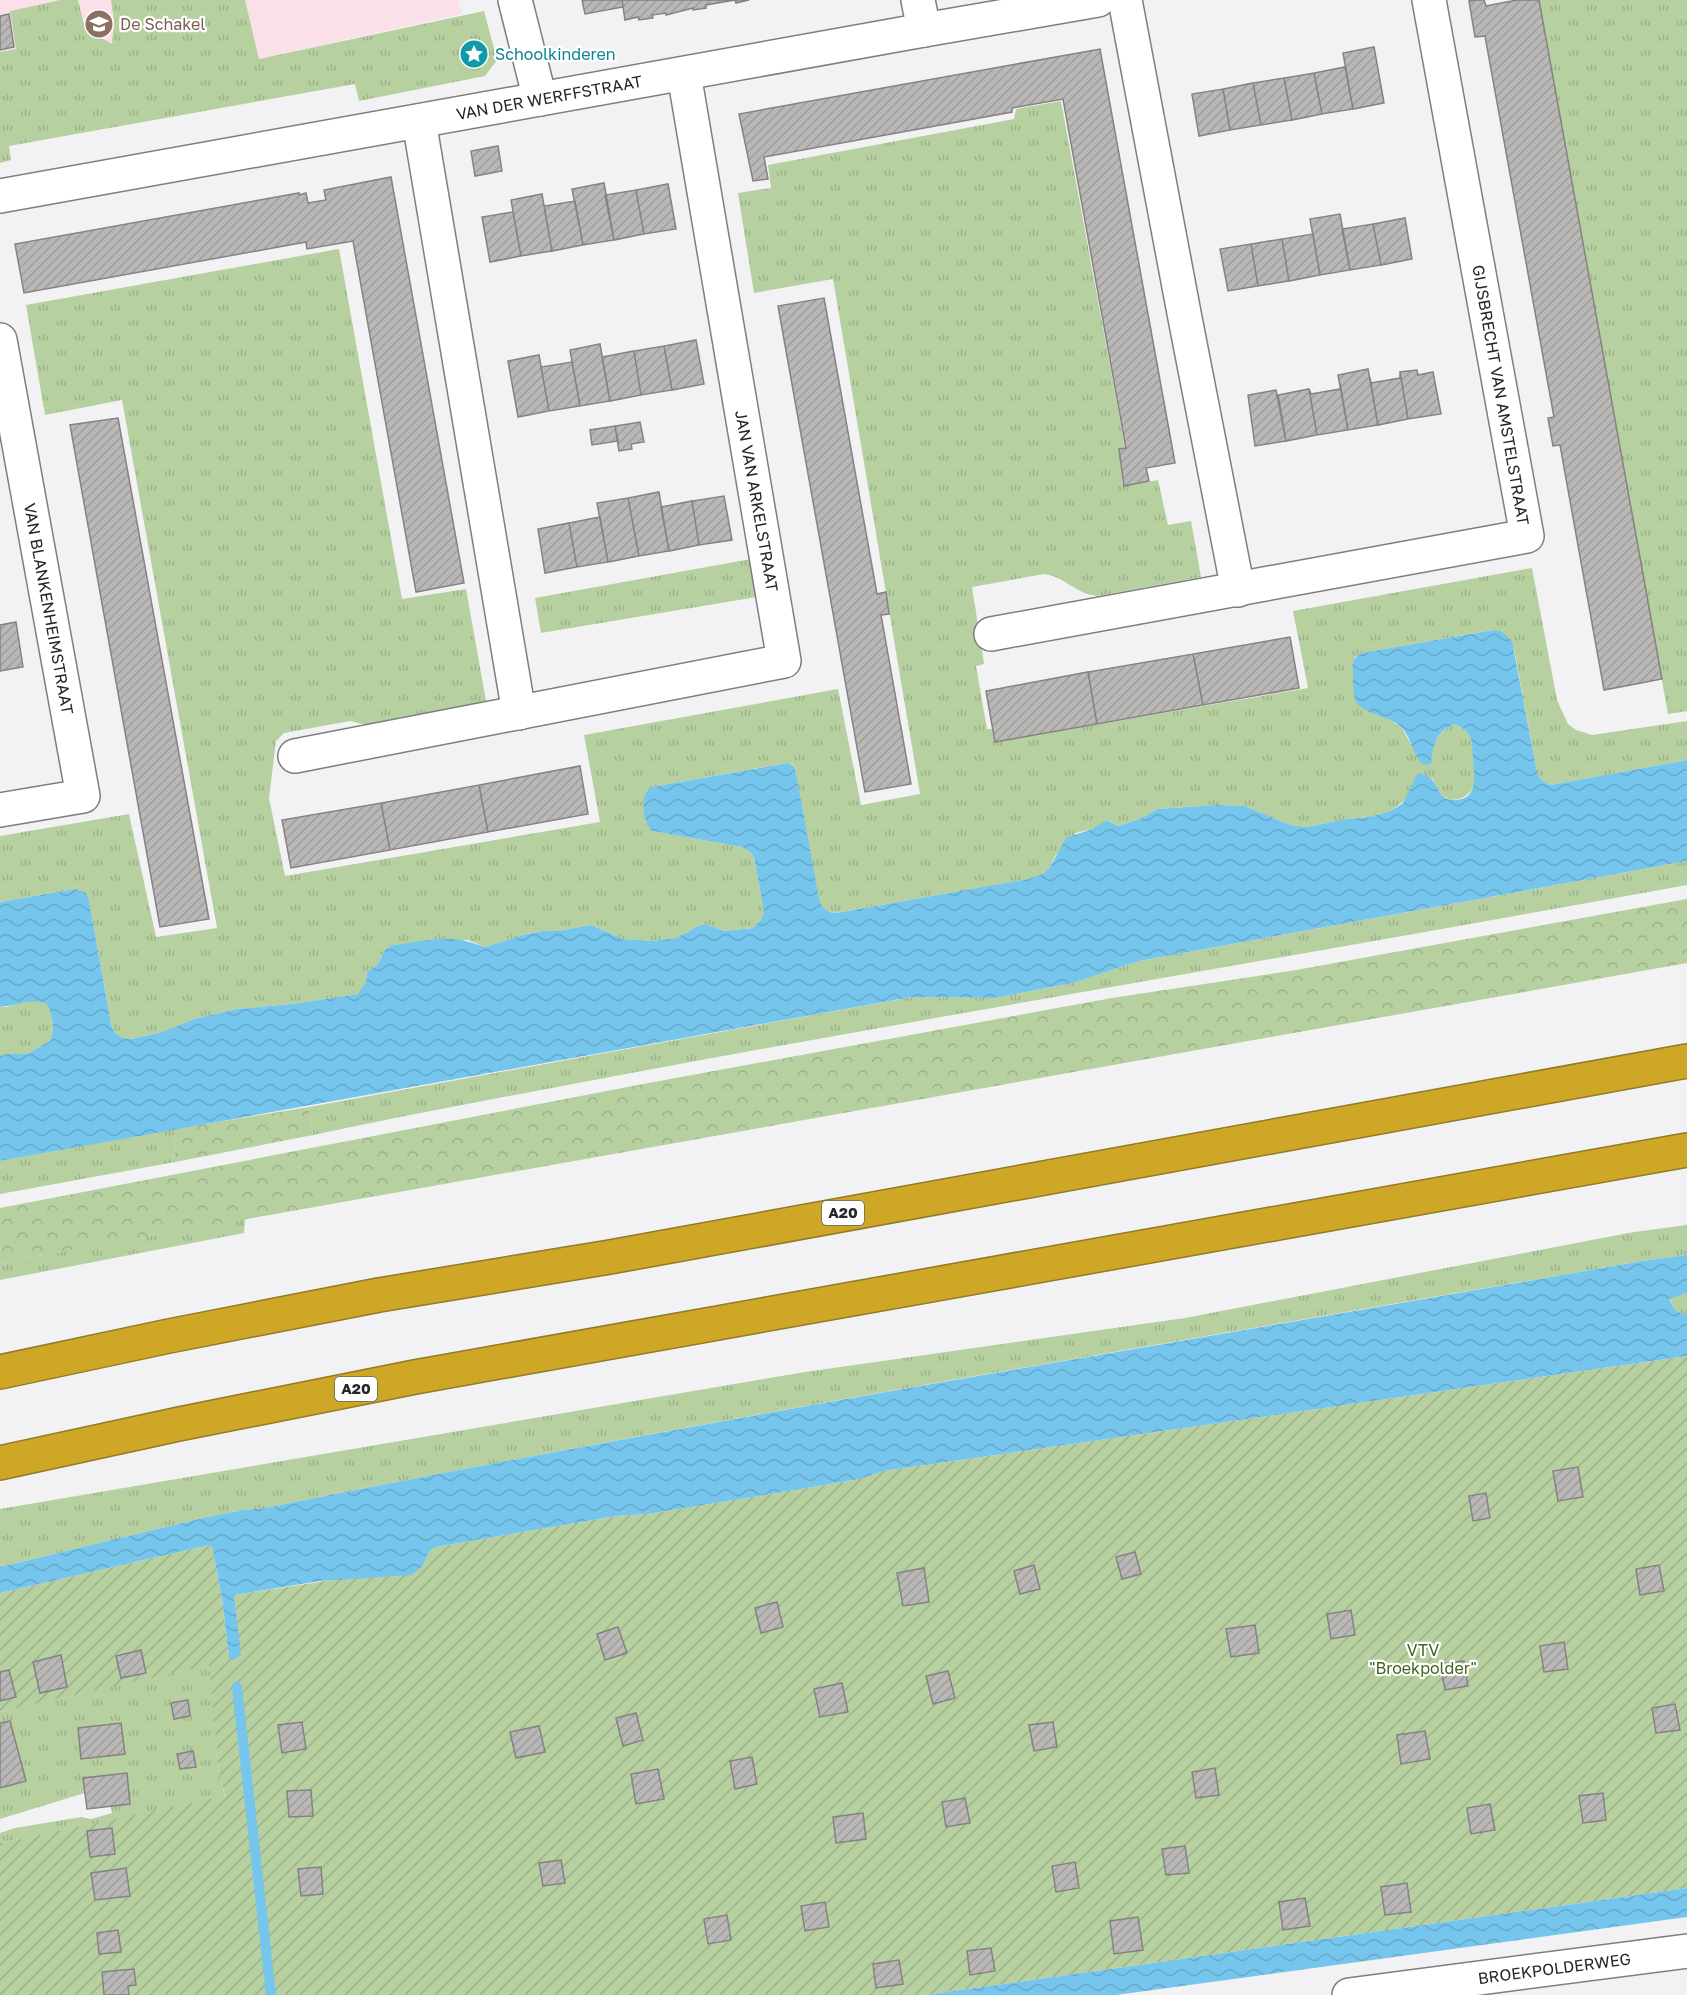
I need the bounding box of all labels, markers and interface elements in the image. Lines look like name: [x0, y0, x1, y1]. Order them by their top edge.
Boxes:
school or university icon: De Schakel: [83, 8, 115, 40]
place label: De Schakel: [120, 14, 205, 34]
place icon: Schoolkinderen: [458, 38, 490, 70]
place label: Schoolkinderen: [495, 44, 616, 64]
street label: VAN DER WERFFSTRAAT: [455, 71, 644, 124]
street label: GIJSBRECHT VAN AMSTELSTRAAT: [1468, 263, 1534, 527]
street label: JAN VAN ARKELSTRAAT: [731, 409, 783, 593]
street label: VAN BLANKENHEIMSTRAAT: [20, 501, 78, 716]
road number: A20: [822, 1201, 864, 1225]
road number: A20: [335, 1377, 377, 1401]
park label: VTV "Broekpolder": [1369, 1640, 1477, 1678]
street label: BROEKPOLDERWEG: [1477, 1948, 1632, 1988]

